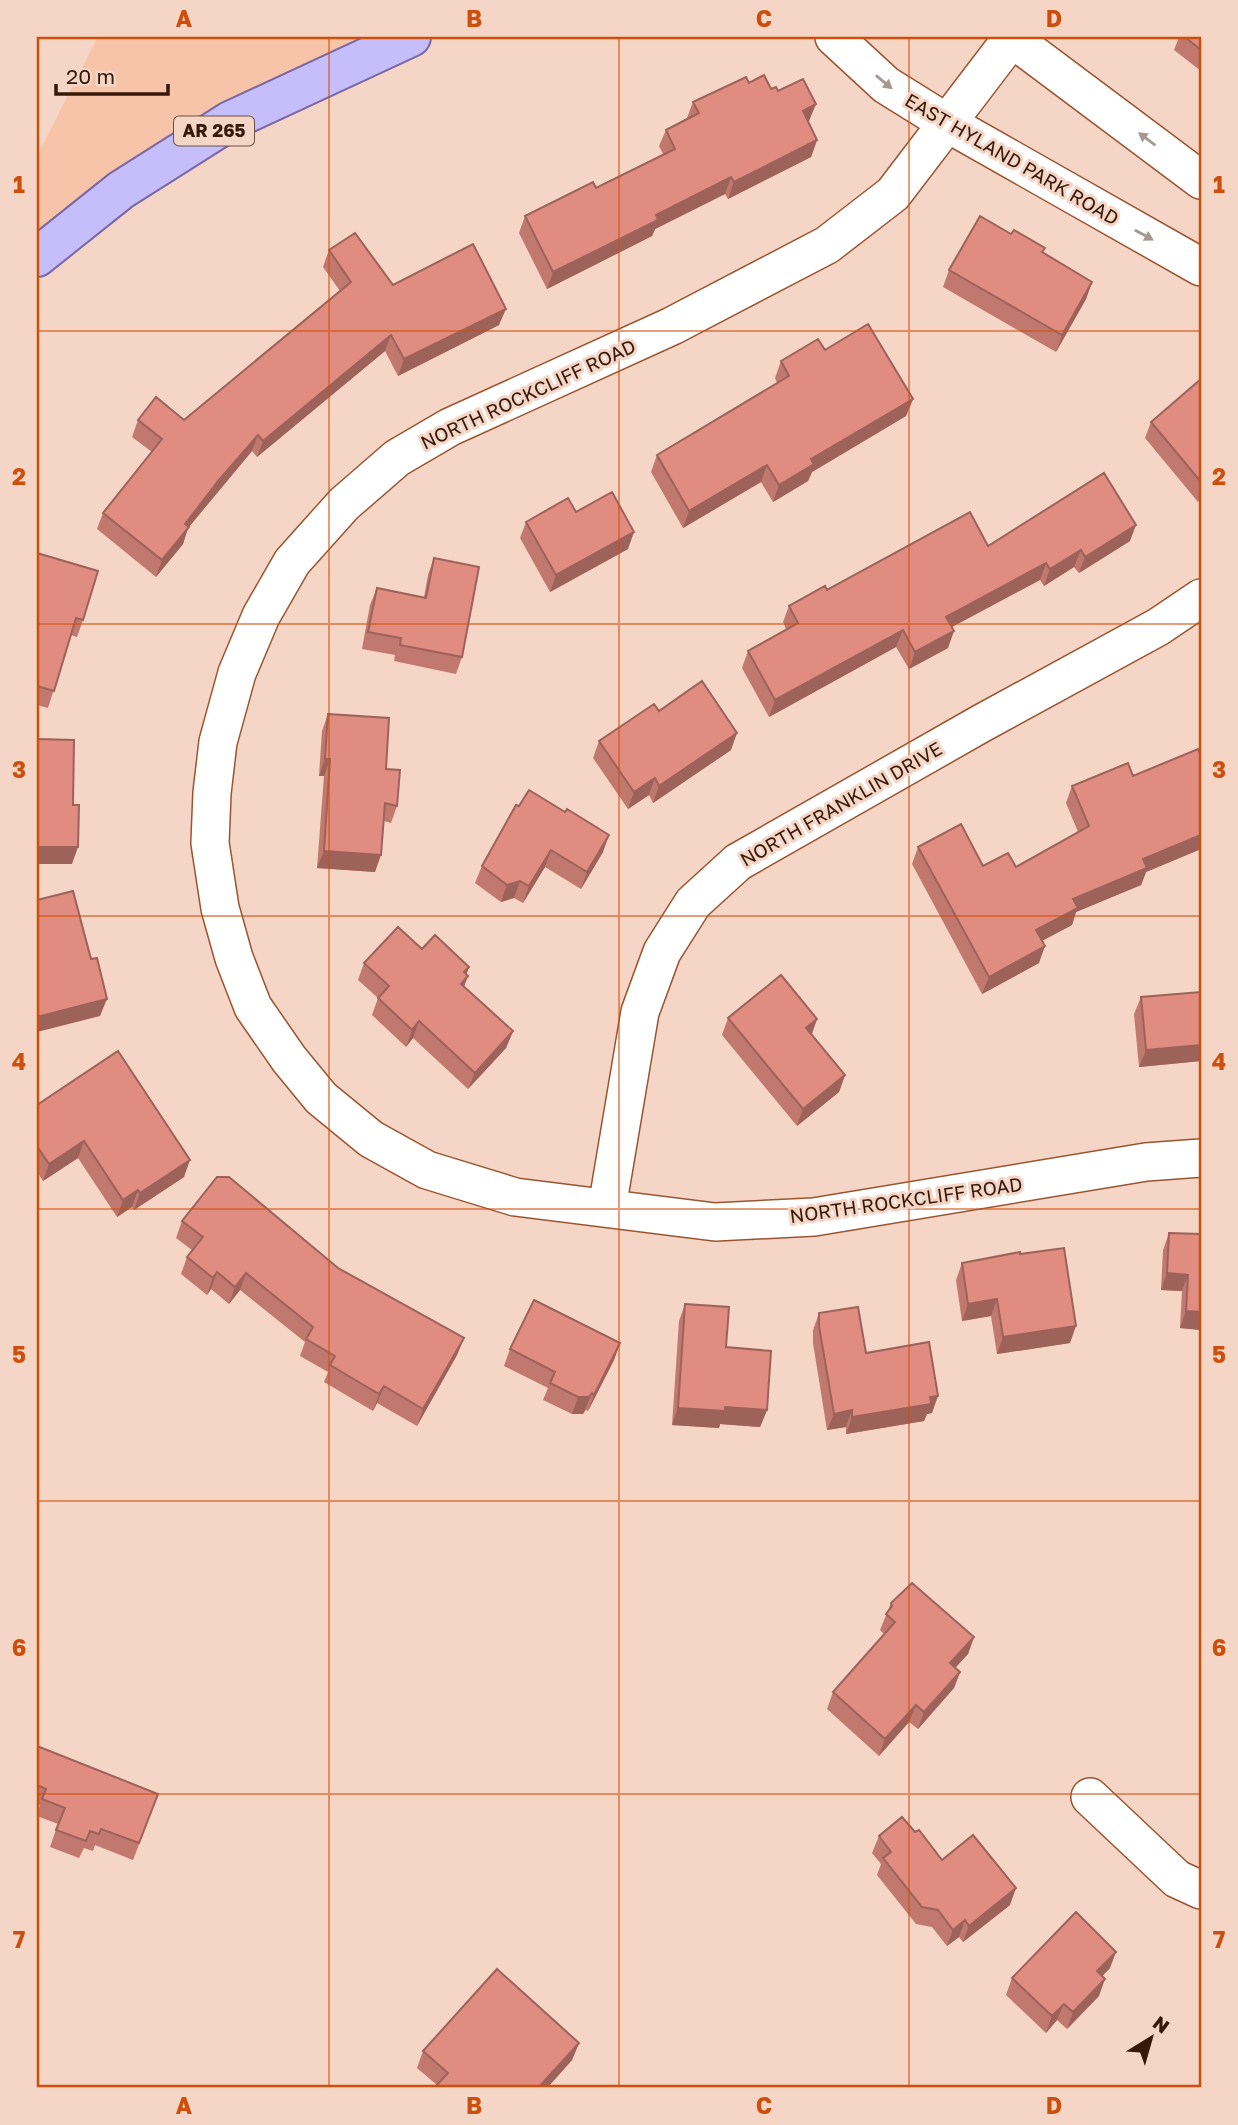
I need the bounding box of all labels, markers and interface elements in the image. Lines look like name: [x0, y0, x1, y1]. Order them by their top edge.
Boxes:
text: A: [176, 4, 193, 32]
text: B: [466, 4, 482, 32]
text: C: [756, 4, 772, 32]
text: D: [1046, 4, 1062, 32]
scale bar: [56, 52, 168, 96]
text: 20 m: [66, 63, 115, 89]
one-way arrow: [875, 75, 893, 90]
street label: EAST HYLAND PARK ROAD: [901, 88, 1123, 229]
road number: AR 265: [174, 116, 254, 146]
one-way arrow: [1138, 132, 1156, 147]
text: 1: [13, 170, 25, 198]
text: 1: [1213, 170, 1225, 198]
one-way arrow: [1134, 229, 1153, 241]
street label: NORTH ROCKCLIFF ROAD: [417, 334, 639, 454]
text: 2: [12, 462, 26, 490]
text: 2: [1212, 462, 1226, 490]
street label: NORTH FRANKLIN DRIVE: [736, 736, 946, 871]
text: 3: [12, 755, 26, 783]
text: 3: [1212, 755, 1226, 783]
text: 4: [12, 1047, 26, 1075]
text: 4: [1212, 1047, 1226, 1075]
street label: NORTH ROCKCLIFF ROAD: [788, 1172, 1024, 1227]
text: 5: [12, 1340, 26, 1368]
text: 5: [1212, 1340, 1226, 1368]
text: 6: [12, 1633, 26, 1661]
text: 6: [1212, 1633, 1226, 1661]
text: 7: [13, 1925, 25, 1953]
text: 7: [1213, 1925, 1225, 1953]
north arrow: [1116, 2002, 1186, 2072]
text: N: [1149, 2010, 1174, 2038]
text: A: [176, 2091, 193, 2119]
text: B: [466, 2091, 482, 2119]
text: C: [756, 2091, 772, 2119]
text: D: [1046, 2091, 1062, 2119]

